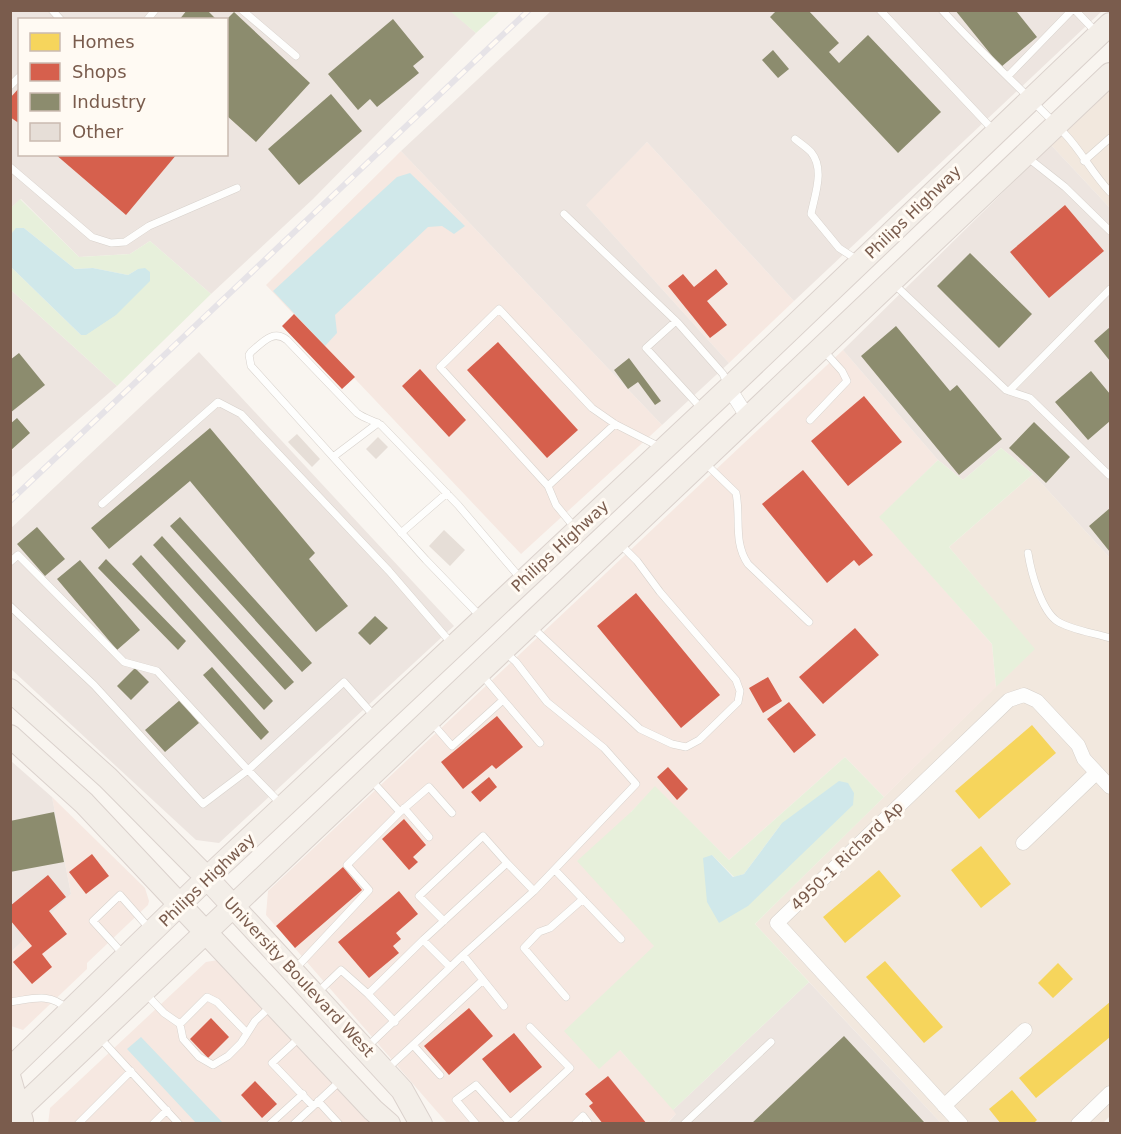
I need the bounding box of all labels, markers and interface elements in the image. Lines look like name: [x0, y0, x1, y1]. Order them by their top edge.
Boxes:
legend: [18, 18, 228, 156]
text: Homes: [72, 31, 135, 52]
text: Shops: [72, 61, 127, 82]
text: Industry: [72, 91, 146, 112]
text: Other: [72, 121, 124, 142]
street label: Philips Highway: [861, 161, 965, 263]
street label: Philips Highway: [508, 496, 612, 596]
street label: 4950-1 Richard Ap: [787, 798, 907, 914]
street label: Philips Highway: [155, 829, 259, 931]
street label: University Boulevard West: [220, 893, 378, 1061]

